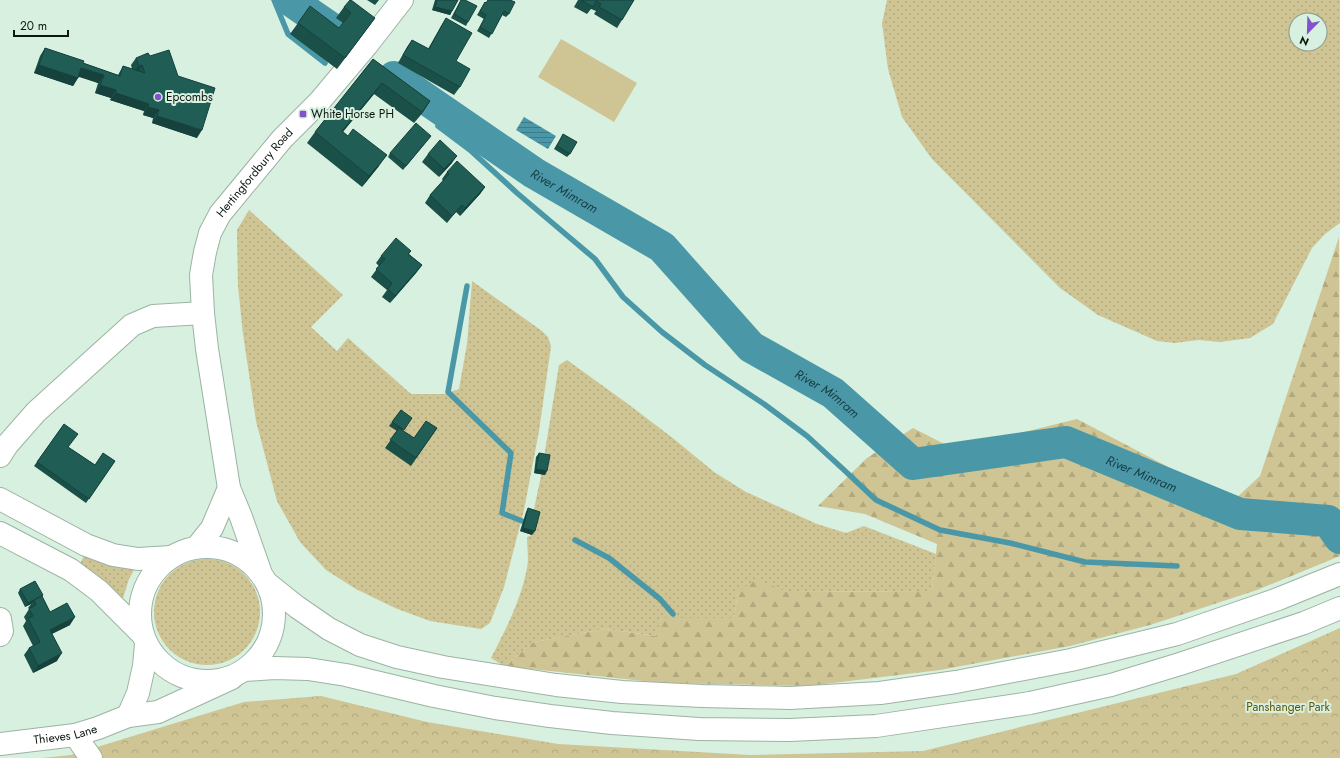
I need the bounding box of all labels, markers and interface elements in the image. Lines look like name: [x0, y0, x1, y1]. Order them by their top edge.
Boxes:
scale bar: [14, 12, 68, 38]
north arrow: [1288, 12, 1328, 52]
text: 20 m: [20, 17, 47, 35]
text: N: [1297, 32, 1311, 50]
place label: Epcombs: [166, 88, 213, 106]
marker: Epcombs: [153, 92, 163, 102]
place label: White Horse PH: [311, 105, 394, 123]
marker: White Horse PH: [298, 109, 308, 119]
street label: Hertingfordbury Road: [212, 124, 297, 221]
water label: River Mimram: [527, 164, 602, 218]
water label: River Mimram: [791, 365, 864, 423]
water label: River Mimram: [1103, 451, 1180, 497]
park label: Panshanger Park: [1246, 698, 1331, 716]
street label: Thieves Lane: [32, 720, 99, 749]

